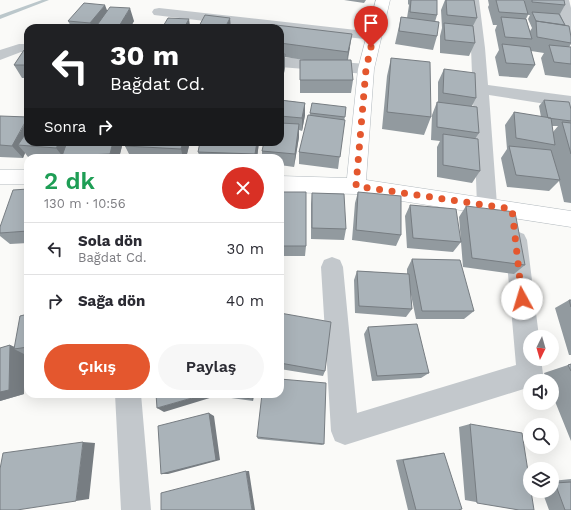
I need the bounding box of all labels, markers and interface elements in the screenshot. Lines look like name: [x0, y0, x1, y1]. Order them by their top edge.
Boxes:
pin: [354, 6, 388, 47]
icon: arrive: [360, 12, 382, 34]
text: 30 m: [110, 39, 179, 72]
icon: left: [44, 40, 96, 92]
text: Bağdat Cd.: [110, 73, 205, 94]
icon: right: [94, 116, 116, 138]
text: Sonra: [44, 118, 86, 136]
text: 2 dk: [44, 167, 95, 195]
button: close: [222, 167, 264, 209]
text: 130 m · 10:56: [44, 196, 126, 211]
text: Sola dön: [78, 232, 142, 250]
icon: left: [44, 238, 66, 260]
text: 30 m: [227, 240, 264, 258]
text: Bağdat Cd.: [78, 250, 146, 265]
position arrow: [501, 278, 543, 320]
icon: right: [44, 290, 66, 312]
text: Sağa dön: [78, 292, 145, 310]
text: 40 m: [226, 292, 264, 310]
north arrow: [523, 330, 559, 366]
map controls: [523, 330, 559, 498]
button: Çıkış: [44, 344, 150, 390]
button: Paylaş: [158, 344, 264, 390]
button: sound: [523, 374, 559, 410]
button: search: [523, 418, 559, 454]
button: layers: [523, 462, 559, 498]

